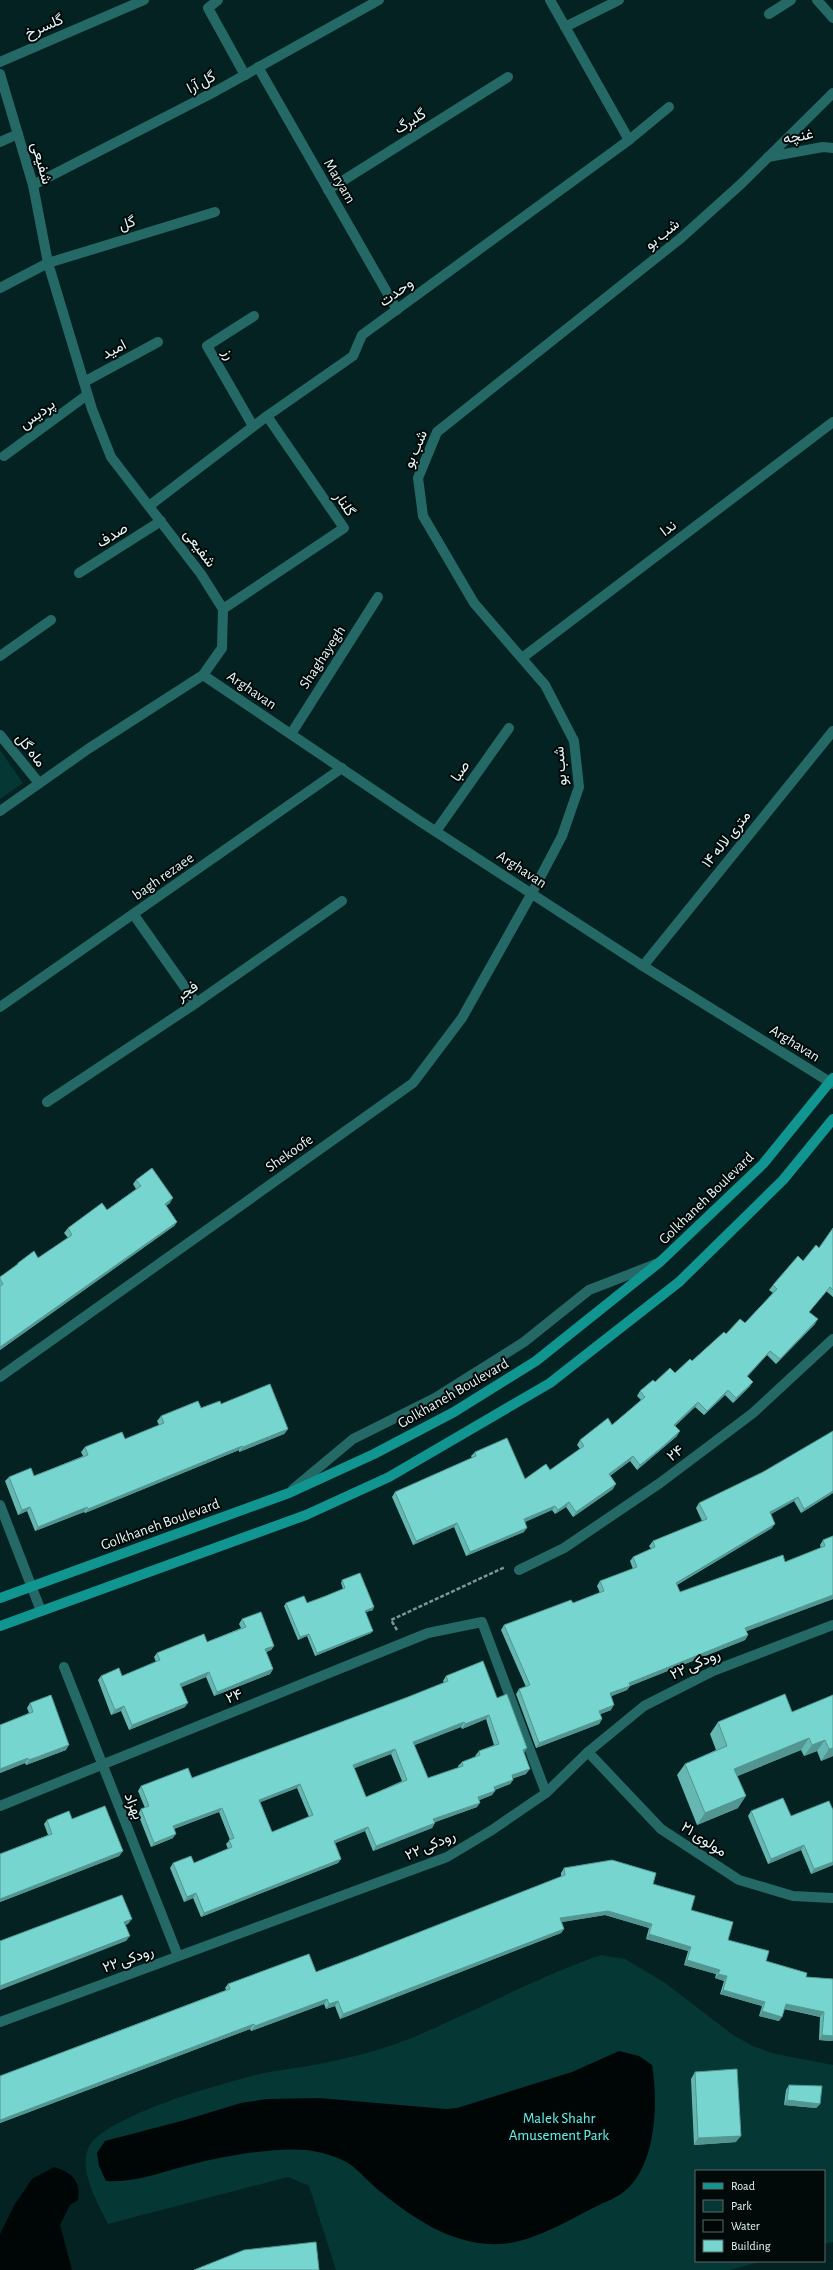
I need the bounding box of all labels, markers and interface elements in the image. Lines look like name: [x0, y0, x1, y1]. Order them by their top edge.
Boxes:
street label: گلسرخ: [23, 12, 67, 44]
street label: گل آرا: [184, 68, 219, 97]
street label: گلبرگ: [392, 106, 430, 138]
street label: غنچه: [782, 126, 815, 149]
street label: شفیعی: [26, 140, 55, 187]
street label: Maryam: [321, 157, 358, 206]
street label: گل: [117, 214, 138, 234]
street label: شب بو: [642, 216, 683, 253]
street label: وحدت: [377, 275, 417, 310]
street label: امید: [100, 337, 129, 363]
street label: رز: [218, 345, 238, 363]
street label: پردیس: [17, 397, 59, 434]
street label: شب بو: [401, 428, 431, 471]
street label: گلنار: [330, 489, 358, 520]
street label: ندا: [658, 518, 679, 539]
street label: صدف: [94, 520, 130, 551]
street label: شفیعی: [179, 527, 219, 571]
street label: Shaghayegh: [297, 623, 348, 691]
street label: Arghavan: [224, 669, 279, 712]
street label: ماه گل: [12, 731, 48, 771]
street label: شب بو: [551, 745, 571, 786]
street label: صبا: [448, 758, 474, 785]
street label: ۱۴ متری لاله: [699, 808, 755, 872]
street label: Arghavan: [494, 848, 549, 891]
street label: bagh rezaee: [130, 850, 197, 903]
street label: فجر: [173, 979, 202, 1005]
street label: Arghavan: [767, 1022, 822, 1065]
street label: Shekoofe: [263, 1132, 316, 1175]
street label: Golkhaneh Boulevard: [656, 1149, 757, 1247]
street label: Golkhaneh Boulevard: [395, 1356, 511, 1431]
street label: ۲۴: [664, 1442, 687, 1464]
street label: Golkhaneh Boulevard: [99, 1496, 222, 1553]
street label: رودکی ۲۲: [668, 1646, 723, 1684]
street label: ۲۴: [224, 1686, 245, 1706]
street label: بهزاد: [121, 1791, 146, 1822]
street label: مولوی ۲۱: [677, 1819, 729, 1861]
street label: رودکی ۲۲: [403, 1828, 458, 1865]
street label: رودکی ۲۲: [101, 1943, 156, 1977]
park label: Malek Shahr Amusement Park: [509, 2111, 609, 2143]
legend: [695, 2170, 825, 2262]
text: Road: [731, 2180, 755, 2192]
text: Park: [731, 2200, 752, 2212]
text: Water: [731, 2220, 760, 2232]
text: Building: [731, 2240, 771, 2252]

